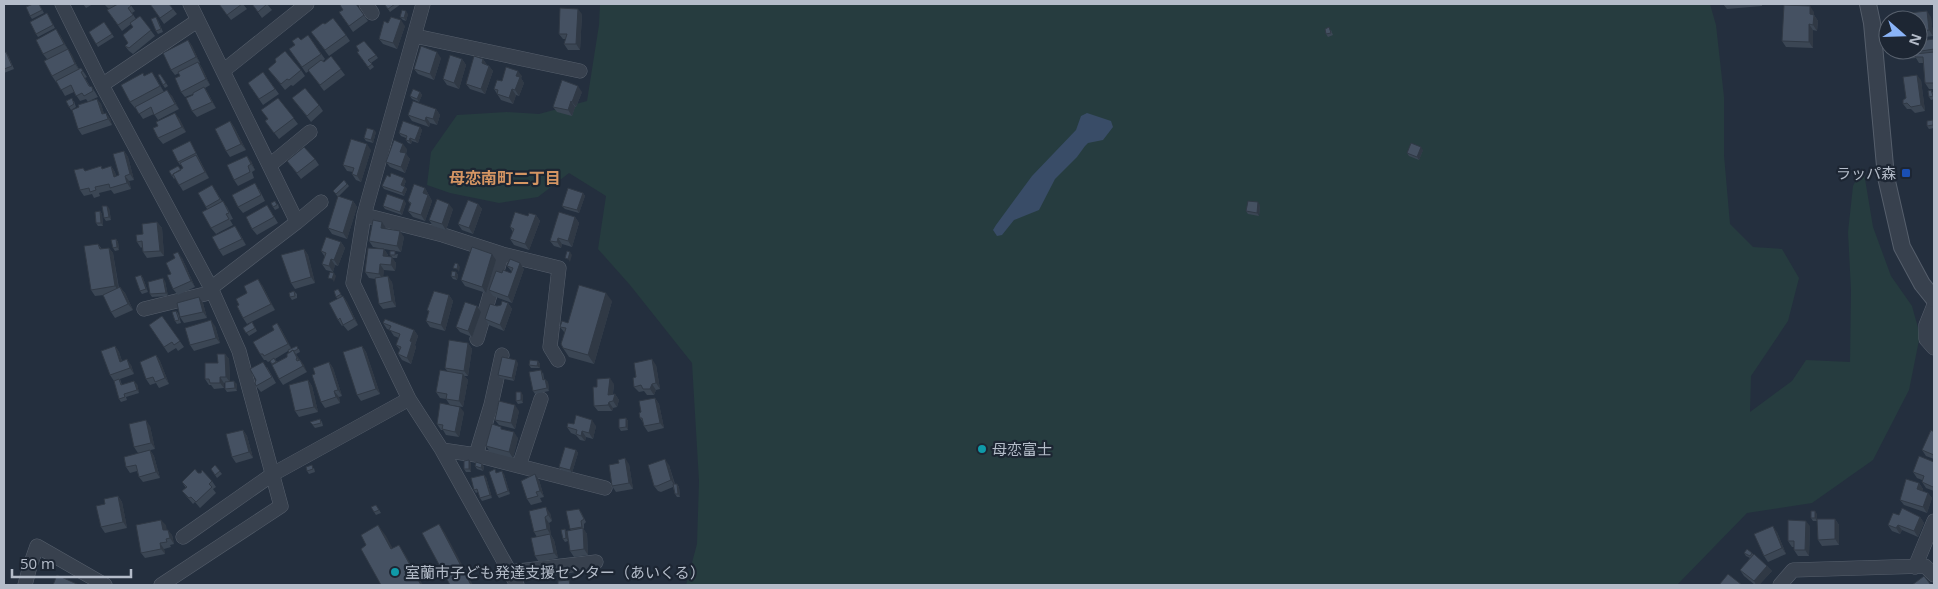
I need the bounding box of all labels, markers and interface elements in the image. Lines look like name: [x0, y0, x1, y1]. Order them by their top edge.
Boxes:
north arrow: [1878, 10, 1928, 60]
text: N: [1905, 31, 1927, 48]
place label: ラッパ森: [1836, 163, 1896, 183]
district label: 母恋南町二丁目: [449, 167, 561, 189]
marker: ラッパ森: [1900, 167, 1912, 179]
place label: 母恋富士: [992, 439, 1052, 459]
marker: 母恋富士: [976, 443, 988, 455]
scale bar: [12, 546, 131, 578]
text: 50 m: [20, 553, 55, 573]
place label: 室蘭市子ども発達支援センター（あいくる）: [405, 562, 705, 582]
marker: 室蘭市子ども発達支援センター（あいくる）: [389, 566, 401, 578]

